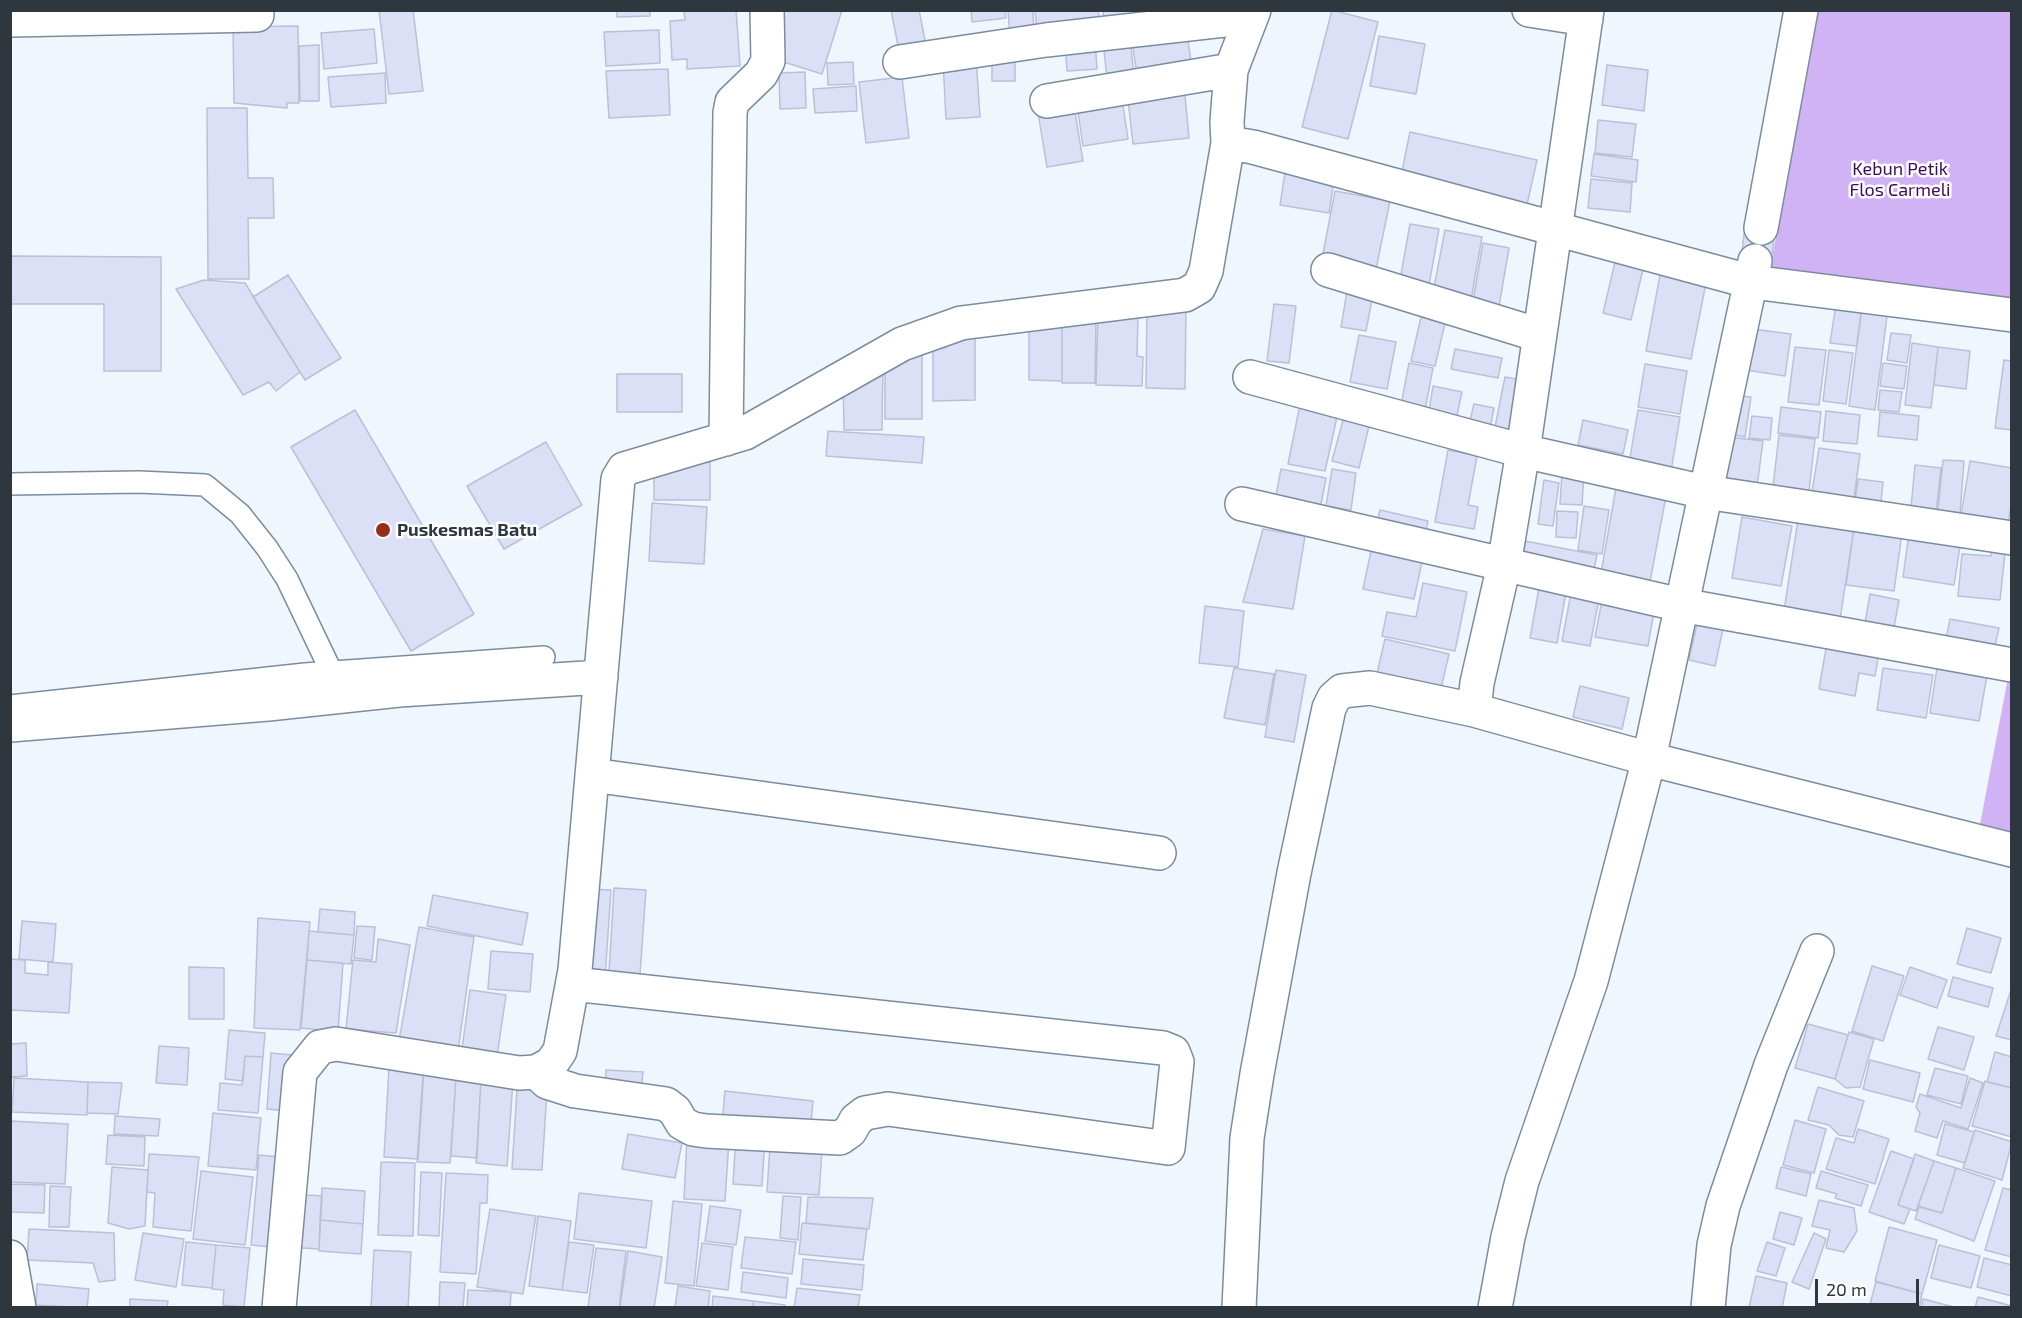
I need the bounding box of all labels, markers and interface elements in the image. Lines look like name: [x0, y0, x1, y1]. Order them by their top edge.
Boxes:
park label: Kebun Petik Flos Carmeli: [1849, 158, 1951, 201]
place label: Puskesmas Batu: [397, 519, 537, 541]
marker: Puskesmas Batu: [374, 521, 392, 539]
scale bar: [1818, 1267, 1922, 1305]
text: 20 m: [1826, 1278, 1867, 1300]

